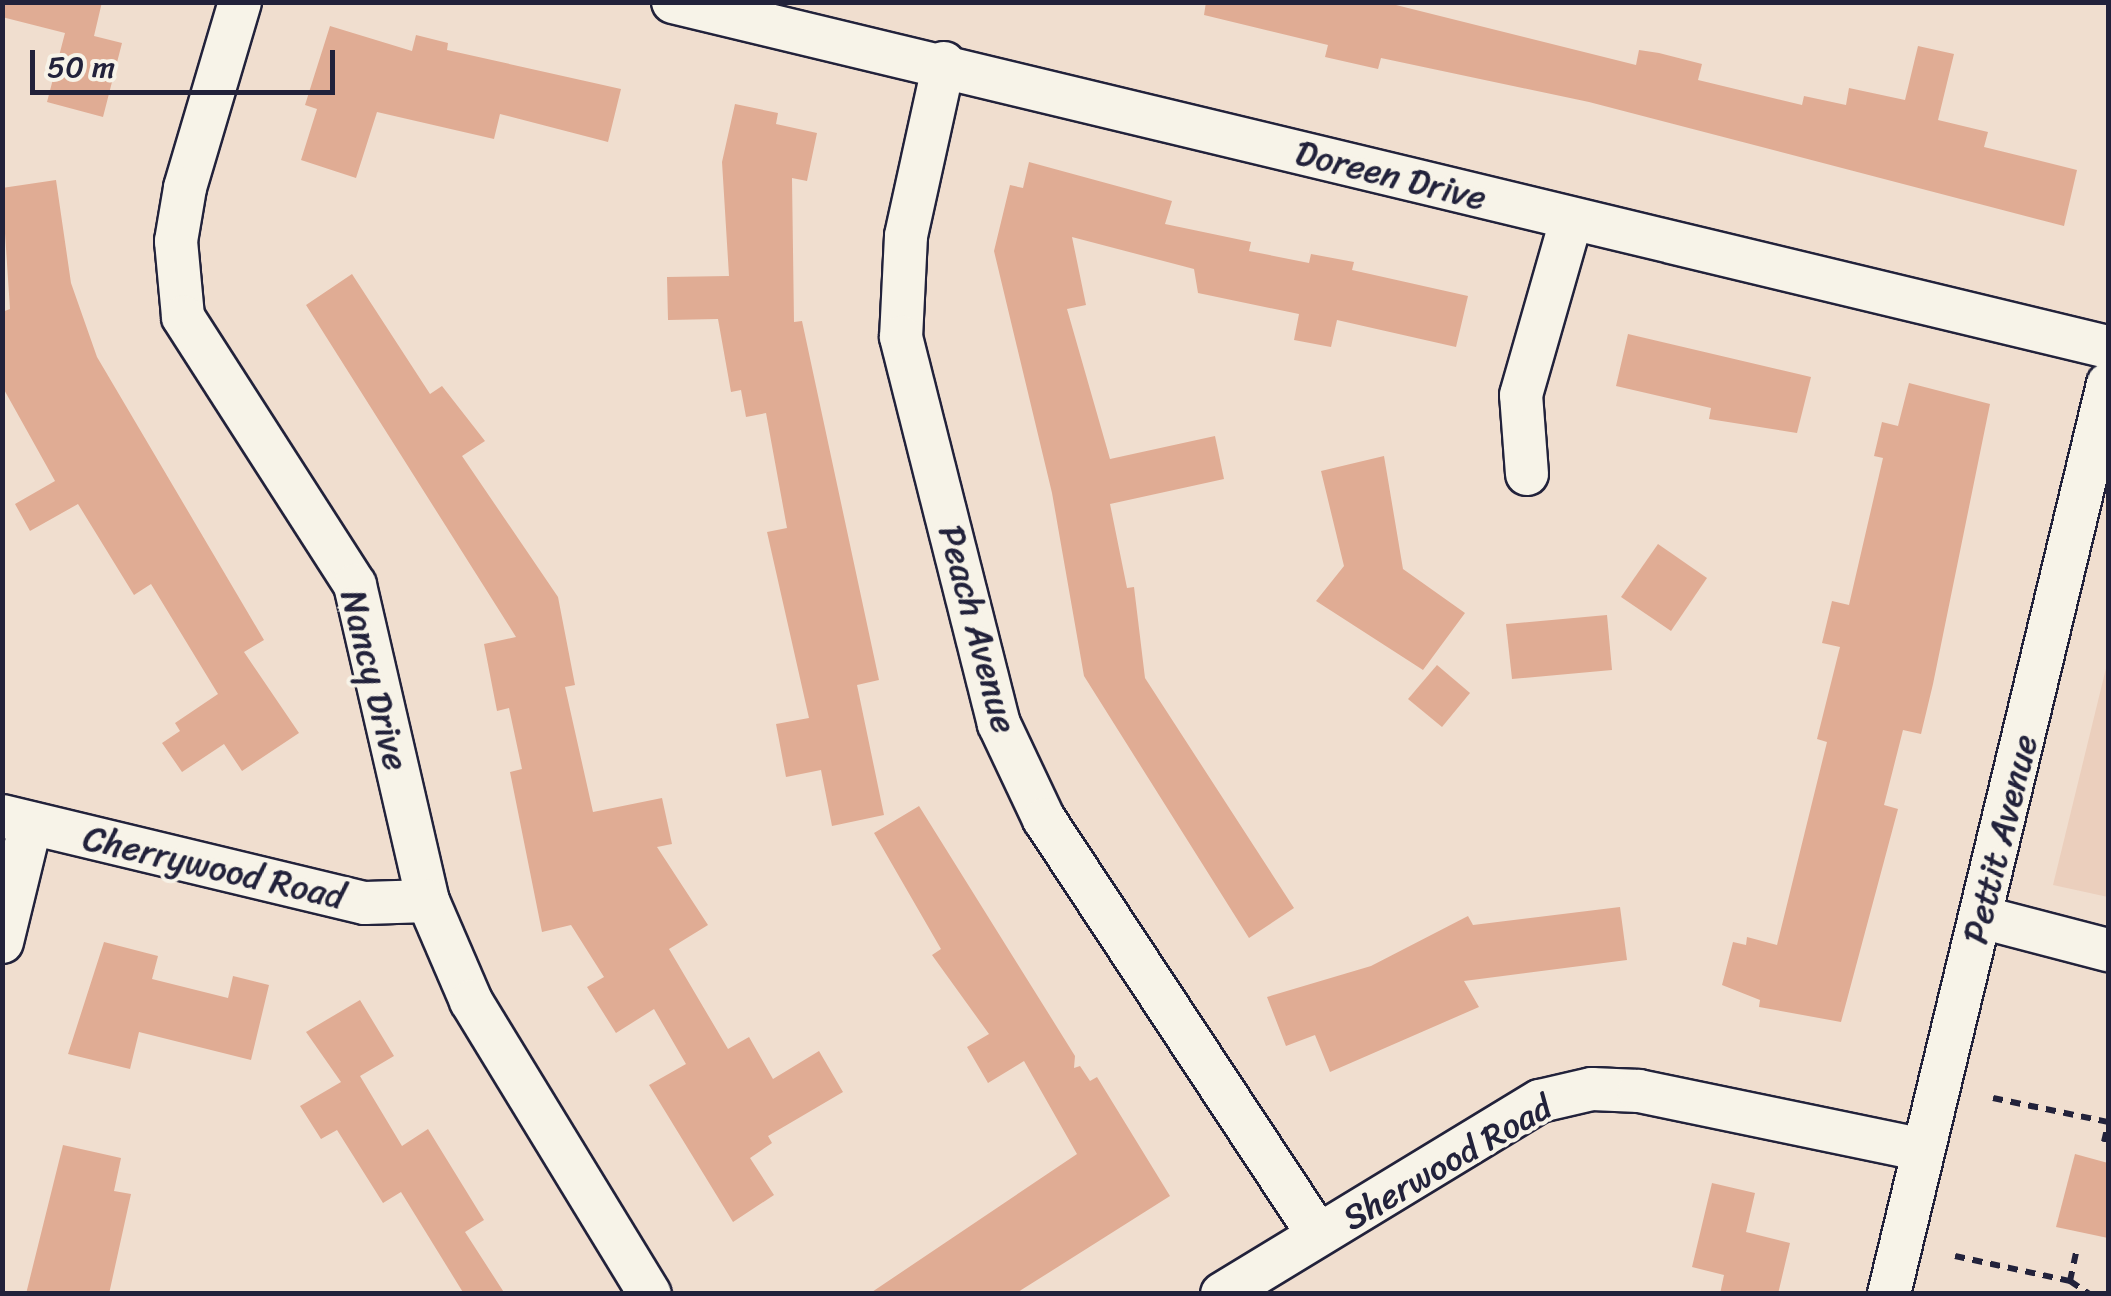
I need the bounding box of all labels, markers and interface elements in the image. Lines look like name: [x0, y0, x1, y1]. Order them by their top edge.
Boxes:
scale bar: [35, 30, 340, 92]
text: 50 m: [47, 40, 115, 94]
street label: Doreen Drive: [1291, 131, 1491, 219]
street label: Peach Avenue: [930, 520, 1026, 738]
street label: Nancy Drive: [332, 585, 418, 775]
street label: Pettit Avenue: [1954, 730, 2046, 948]
street label: Cherrywood Road: [79, 817, 349, 917]
street label: Sherwood Road: [1335, 1085, 1559, 1239]

